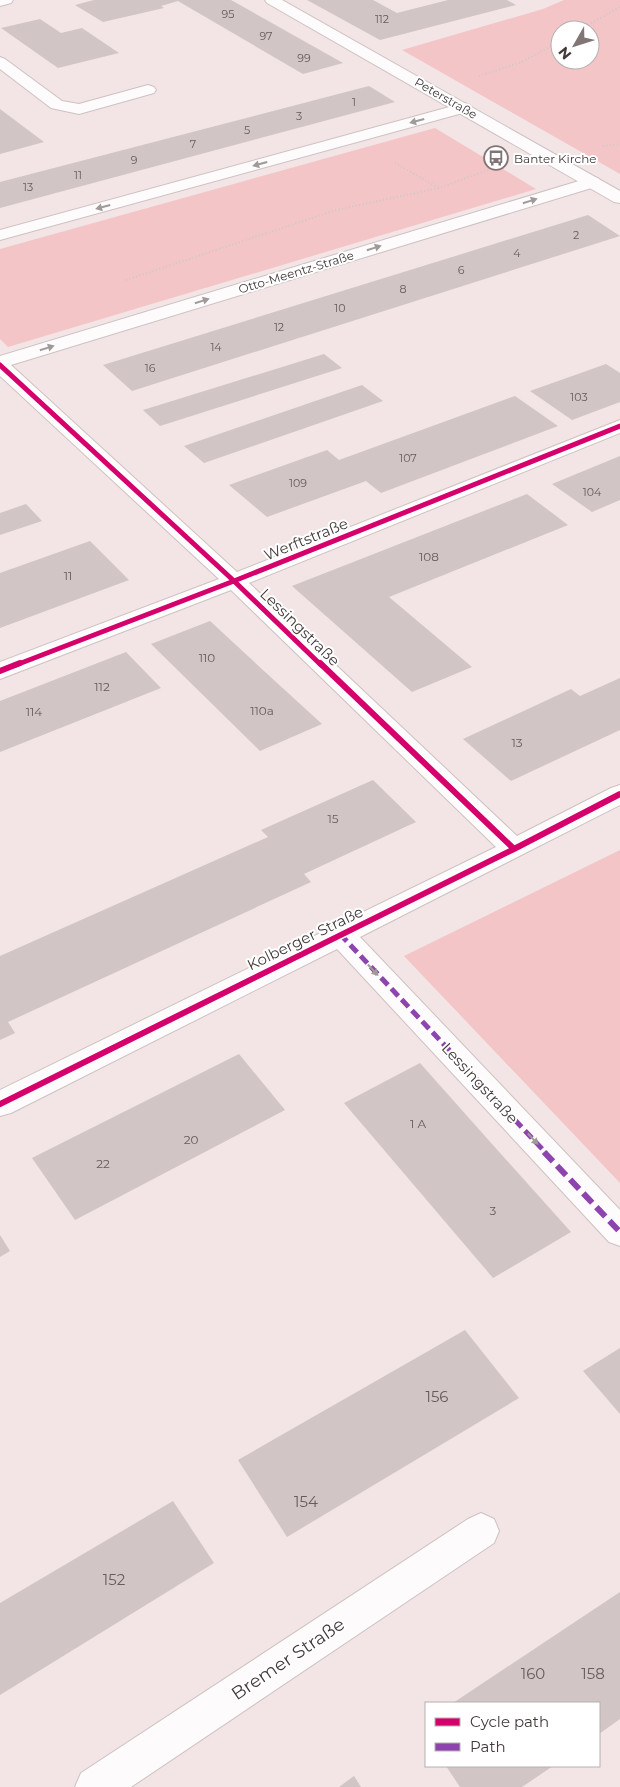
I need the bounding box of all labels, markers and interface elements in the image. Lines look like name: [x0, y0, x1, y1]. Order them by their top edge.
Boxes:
house number: 95: [222, 7, 234, 21]
house number: 112: [375, 12, 389, 26]
north arrow: [550, 20, 600, 70]
house number: 97: [259, 29, 273, 43]
text: N: [554, 43, 575, 63]
house number: 99: [297, 51, 311, 65]
street label: Peterstraße: [412, 74, 480, 122]
house number: 1: [352, 95, 356, 109]
house number: 3: [296, 109, 302, 123]
one-way arrow: [409, 117, 424, 125]
house number: 5: [244, 123, 250, 137]
house number: 7: [190, 137, 196, 151]
bus stop icon: Banter Kirche: [483, 145, 509, 171]
place label: Banter Kirche: [514, 151, 597, 166]
house number: 9: [131, 153, 138, 167]
one-way arrow: [253, 160, 268, 168]
house number: 11: [74, 168, 82, 182]
house number: 13: [23, 180, 33, 194]
one-way arrow: [522, 197, 537, 205]
one-way arrow: [96, 203, 111, 211]
house number: 2: [573, 228, 579, 242]
one-way arrow: [367, 244, 382, 252]
house number: 4: [513, 246, 521, 260]
street label: Otto-Meentz-Straße: [236, 247, 356, 297]
house number: 6: [458, 263, 465, 277]
house number: 8: [399, 282, 407, 296]
one-way arrow: [195, 296, 210, 304]
house number: 10: [334, 301, 346, 315]
house number: 12: [274, 320, 284, 334]
house number: 14: [210, 340, 222, 354]
one-way arrow: [39, 343, 54, 351]
house number: 16: [145, 361, 156, 375]
house number: 103: [570, 390, 588, 404]
house number: 107: [399, 451, 417, 465]
house number: 109: [289, 476, 307, 490]
house number: 104: [583, 485, 602, 499]
street label: Werftstraße: [261, 514, 351, 564]
house number: 108: [419, 549, 439, 564]
house number: 11: [64, 568, 72, 583]
street label: Lessingstraße: [256, 584, 344, 670]
house number: 110: [199, 650, 215, 665]
house number: 112: [94, 679, 110, 694]
house number: 110a: [250, 703, 274, 718]
house number: 114: [26, 704, 42, 719]
house number: 13: [511, 735, 523, 750]
house number: 15: [327, 811, 339, 826]
street label: Kolberger Straße: [244, 902, 366, 974]
one-way arrow: [367, 963, 379, 975]
street label: Lessingstraße: [438, 1039, 522, 1127]
house number: 1 A: [410, 1116, 426, 1131]
house number: 20: [184, 1132, 198, 1147]
one-way arrow: [527, 1133, 539, 1145]
house number: 22: [96, 1156, 110, 1171]
house number: 3: [490, 1203, 497, 1218]
house number: 156: [425, 1387, 449, 1406]
house number: 154: [294, 1492, 318, 1511]
house number: 152: [103, 1570, 125, 1589]
street label: Bremer Straße: [227, 1613, 349, 1705]
house number: 160: [521, 1664, 545, 1683]
house number: 158: [581, 1664, 605, 1683]
legend: [425, 1702, 600, 1767]
text: Cycle path: [470, 1712, 549, 1731]
text: Path: [470, 1737, 506, 1756]

